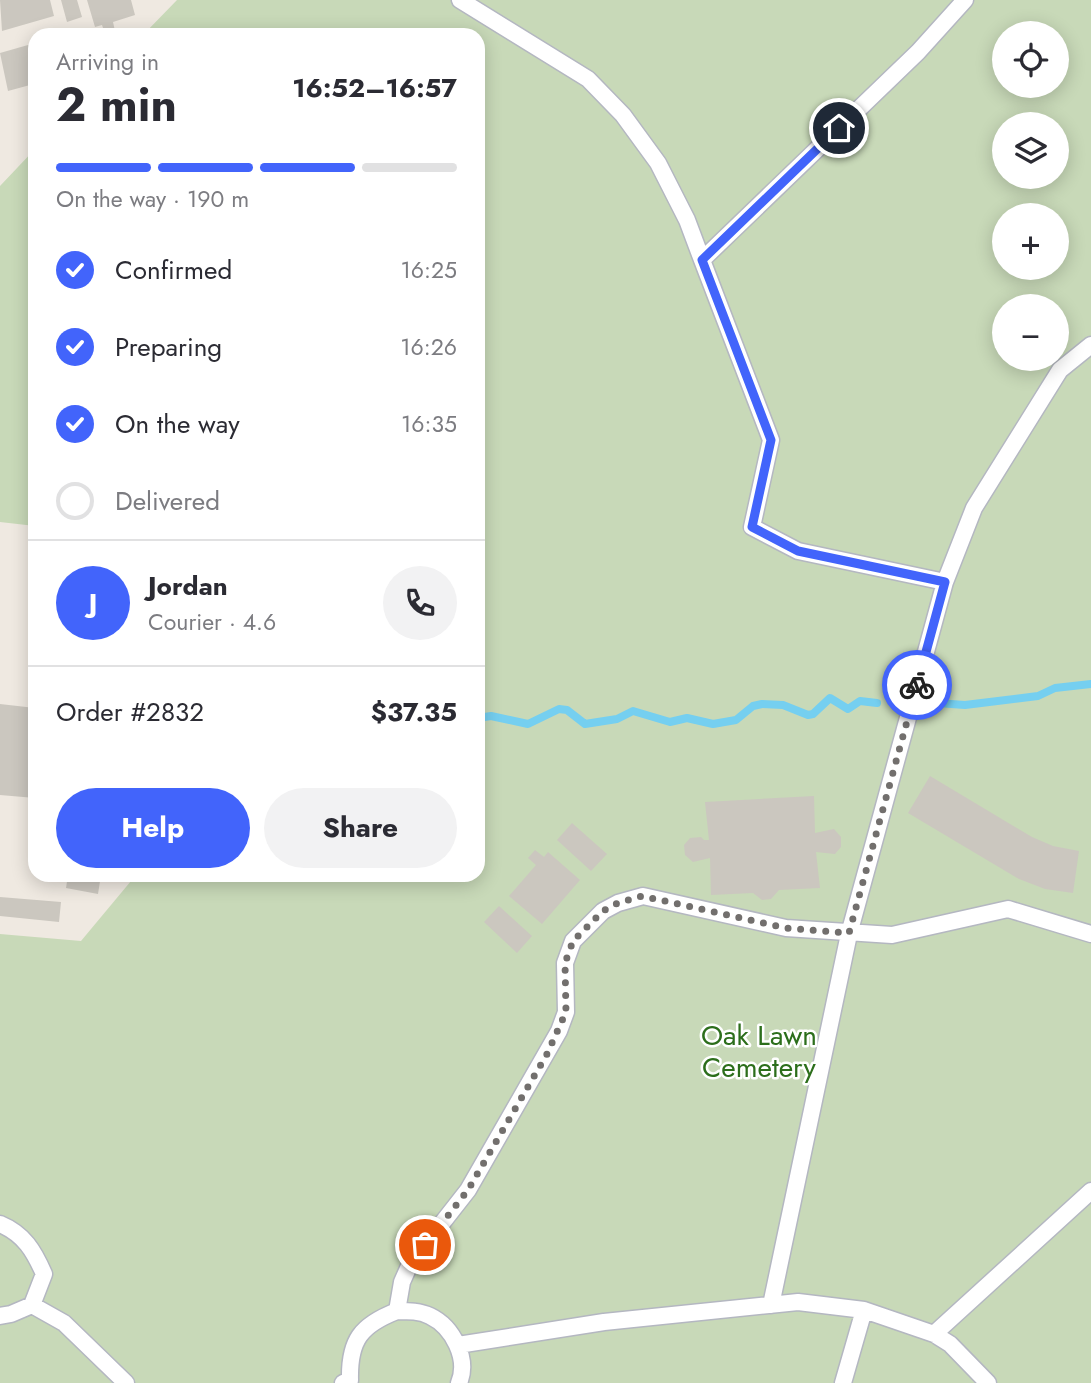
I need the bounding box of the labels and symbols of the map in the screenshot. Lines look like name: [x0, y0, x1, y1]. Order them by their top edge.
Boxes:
pin: [809, 98, 869, 158]
courier: [882, 650, 952, 720]
park label: Oak Lawn Cemetery: [701, 1015, 817, 1088]
pin: [395, 1215, 455, 1275]

